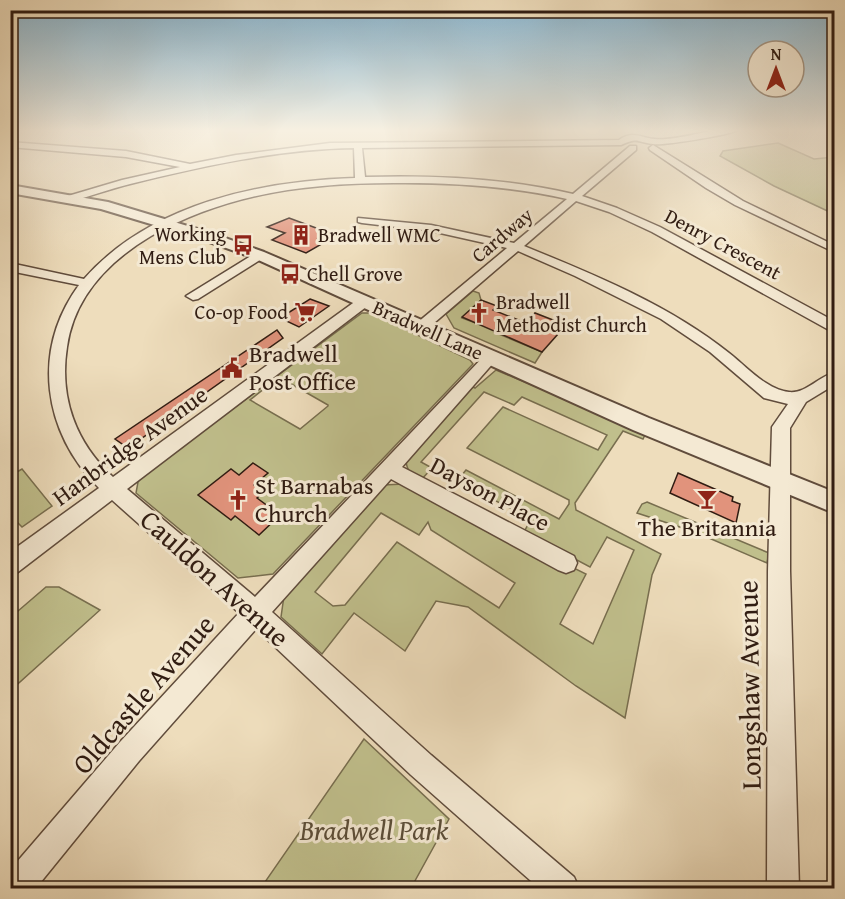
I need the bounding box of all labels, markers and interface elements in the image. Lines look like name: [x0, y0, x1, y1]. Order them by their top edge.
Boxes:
north arrow: [746, 39, 806, 99]
text: N: [771, 42, 782, 66]
street label: Cardway: [465, 200, 539, 269]
street label: Denry Crescent: [660, 201, 787, 286]
place label: Working Mens Club: [139, 219, 226, 271]
place label: Bradwell WMC: [318, 220, 441, 249]
building icon: Bradwell WMC: [289, 223, 313, 247]
bus stop icon: Working Mens Club: [231, 233, 255, 257]
place label: Chell Grove: [307, 259, 403, 288]
bus stop icon: Chell Grove: [278, 262, 302, 286]
place label: Bradwell Methodist Church: [496, 287, 647, 339]
street label: Bradwell Lane: [368, 292, 488, 367]
place label: Co-op Food: [195, 297, 288, 326]
supermarket icon: Co-op Food: [293, 300, 317, 324]
church icon: Bradwell Methodist Church: [467, 301, 491, 325]
place label: Bradwell Post Office: [249, 336, 356, 399]
public building icon: Bradwell Post Office: [220, 356, 244, 380]
street label: Hanbridge Avenue: [45, 377, 215, 514]
street label: Dayson Place: [424, 447, 556, 540]
place label: St Barnabas Church: [255, 468, 373, 531]
bar icon: The Britannia: [695, 487, 719, 511]
church icon: St Barnabas Church: [226, 488, 250, 512]
street label: Cauldon Avenue: [132, 499, 299, 656]
place label: The Britannia: [638, 510, 777, 545]
street label: Longshaw Avenue: [726, 580, 771, 790]
street label: Oldcastle Avenue: [62, 605, 224, 782]
park label: Bradwell Park: [299, 809, 449, 850]

